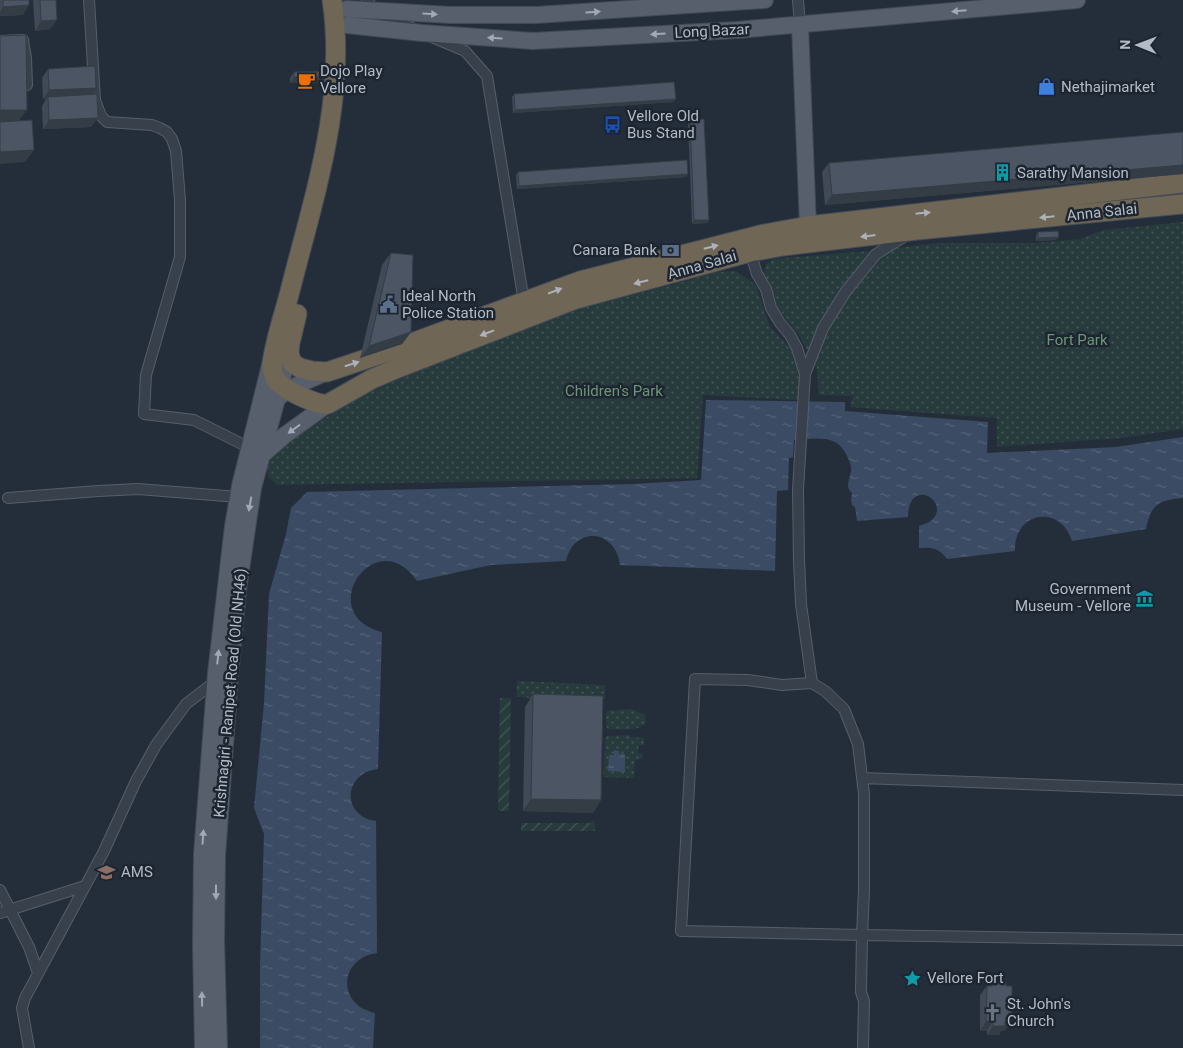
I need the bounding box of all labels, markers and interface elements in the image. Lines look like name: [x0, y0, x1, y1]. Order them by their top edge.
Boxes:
one-way arrow: [951, 7, 967, 15]
one-way arrow: [585, 8, 601, 16]
one-way arrow: [422, 11, 438, 19]
street label: Long Bazar: [674, 20, 750, 42]
north arrow: [1113, 20, 1163, 70]
one-way arrow: [649, 31, 665, 39]
one-way arrow: [487, 34, 503, 42]
text: N: [1117, 40, 1133, 50]
place label: Dojo Play Vellore: [320, 62, 383, 97]
cafe icon: Dojo Play Vellore: [296, 70, 316, 90]
shop icon: Nethajimarket: [1037, 77, 1057, 97]
place label: Nethajimarket: [1061, 78, 1155, 96]
place label: Vellore Old Bus Stand: [627, 107, 699, 142]
bus stop icon: Vellore Old Bus Stand: [603, 115, 623, 135]
building icon: Sarathy Mansion: [993, 163, 1013, 183]
place label: Sarathy Mansion: [1017, 164, 1129, 182]
street label: Anna Salai: [1066, 199, 1138, 225]
one-way arrow: [915, 209, 931, 217]
one-way arrow: [1039, 213, 1055, 221]
one-way arrow: [860, 232, 876, 240]
bank icon: Canara Bank: [661, 240, 681, 260]
place label: Canara Bank: [573, 241, 657, 259]
one-way arrow: [703, 243, 718, 251]
street label: Anna Salai: [666, 247, 738, 283]
one-way arrow: [634, 278, 649, 286]
place label: Ideal North Police Station: [402, 287, 494, 322]
one-way arrow: [547, 287, 562, 294]
public building icon: Ideal North Police Station: [378, 295, 398, 315]
one-way arrow: [480, 330, 494, 338]
park label: Fort Park: [1047, 331, 1108, 349]
one-way arrow: [345, 359, 360, 367]
park label: Children's Park: [565, 382, 663, 400]
one-way arrow: [287, 424, 301, 434]
one-way arrow: [245, 496, 253, 512]
street label: Krishnagiri - Ranipet Road (Old NH46): [210, 568, 250, 818]
place label: Government Museum - Vellore: [1015, 580, 1131, 615]
museum icon: Government Museum - Vellore: [1135, 588, 1155, 608]
one-way arrow: [214, 649, 222, 665]
one-way arrow: [199, 829, 207, 845]
school or university icon: AMS: [97, 862, 117, 882]
place label: AMS: [121, 863, 153, 881]
one-way arrow: [212, 884, 220, 900]
place icon: Vellore Fort: [903, 968, 923, 988]
place label: Vellore Fort: [927, 969, 1004, 987]
one-way arrow: [198, 991, 206, 1007]
place label: St. John's Church: [1007, 995, 1071, 1030]
church icon: St. John's Church: [983, 1003, 1003, 1023]

